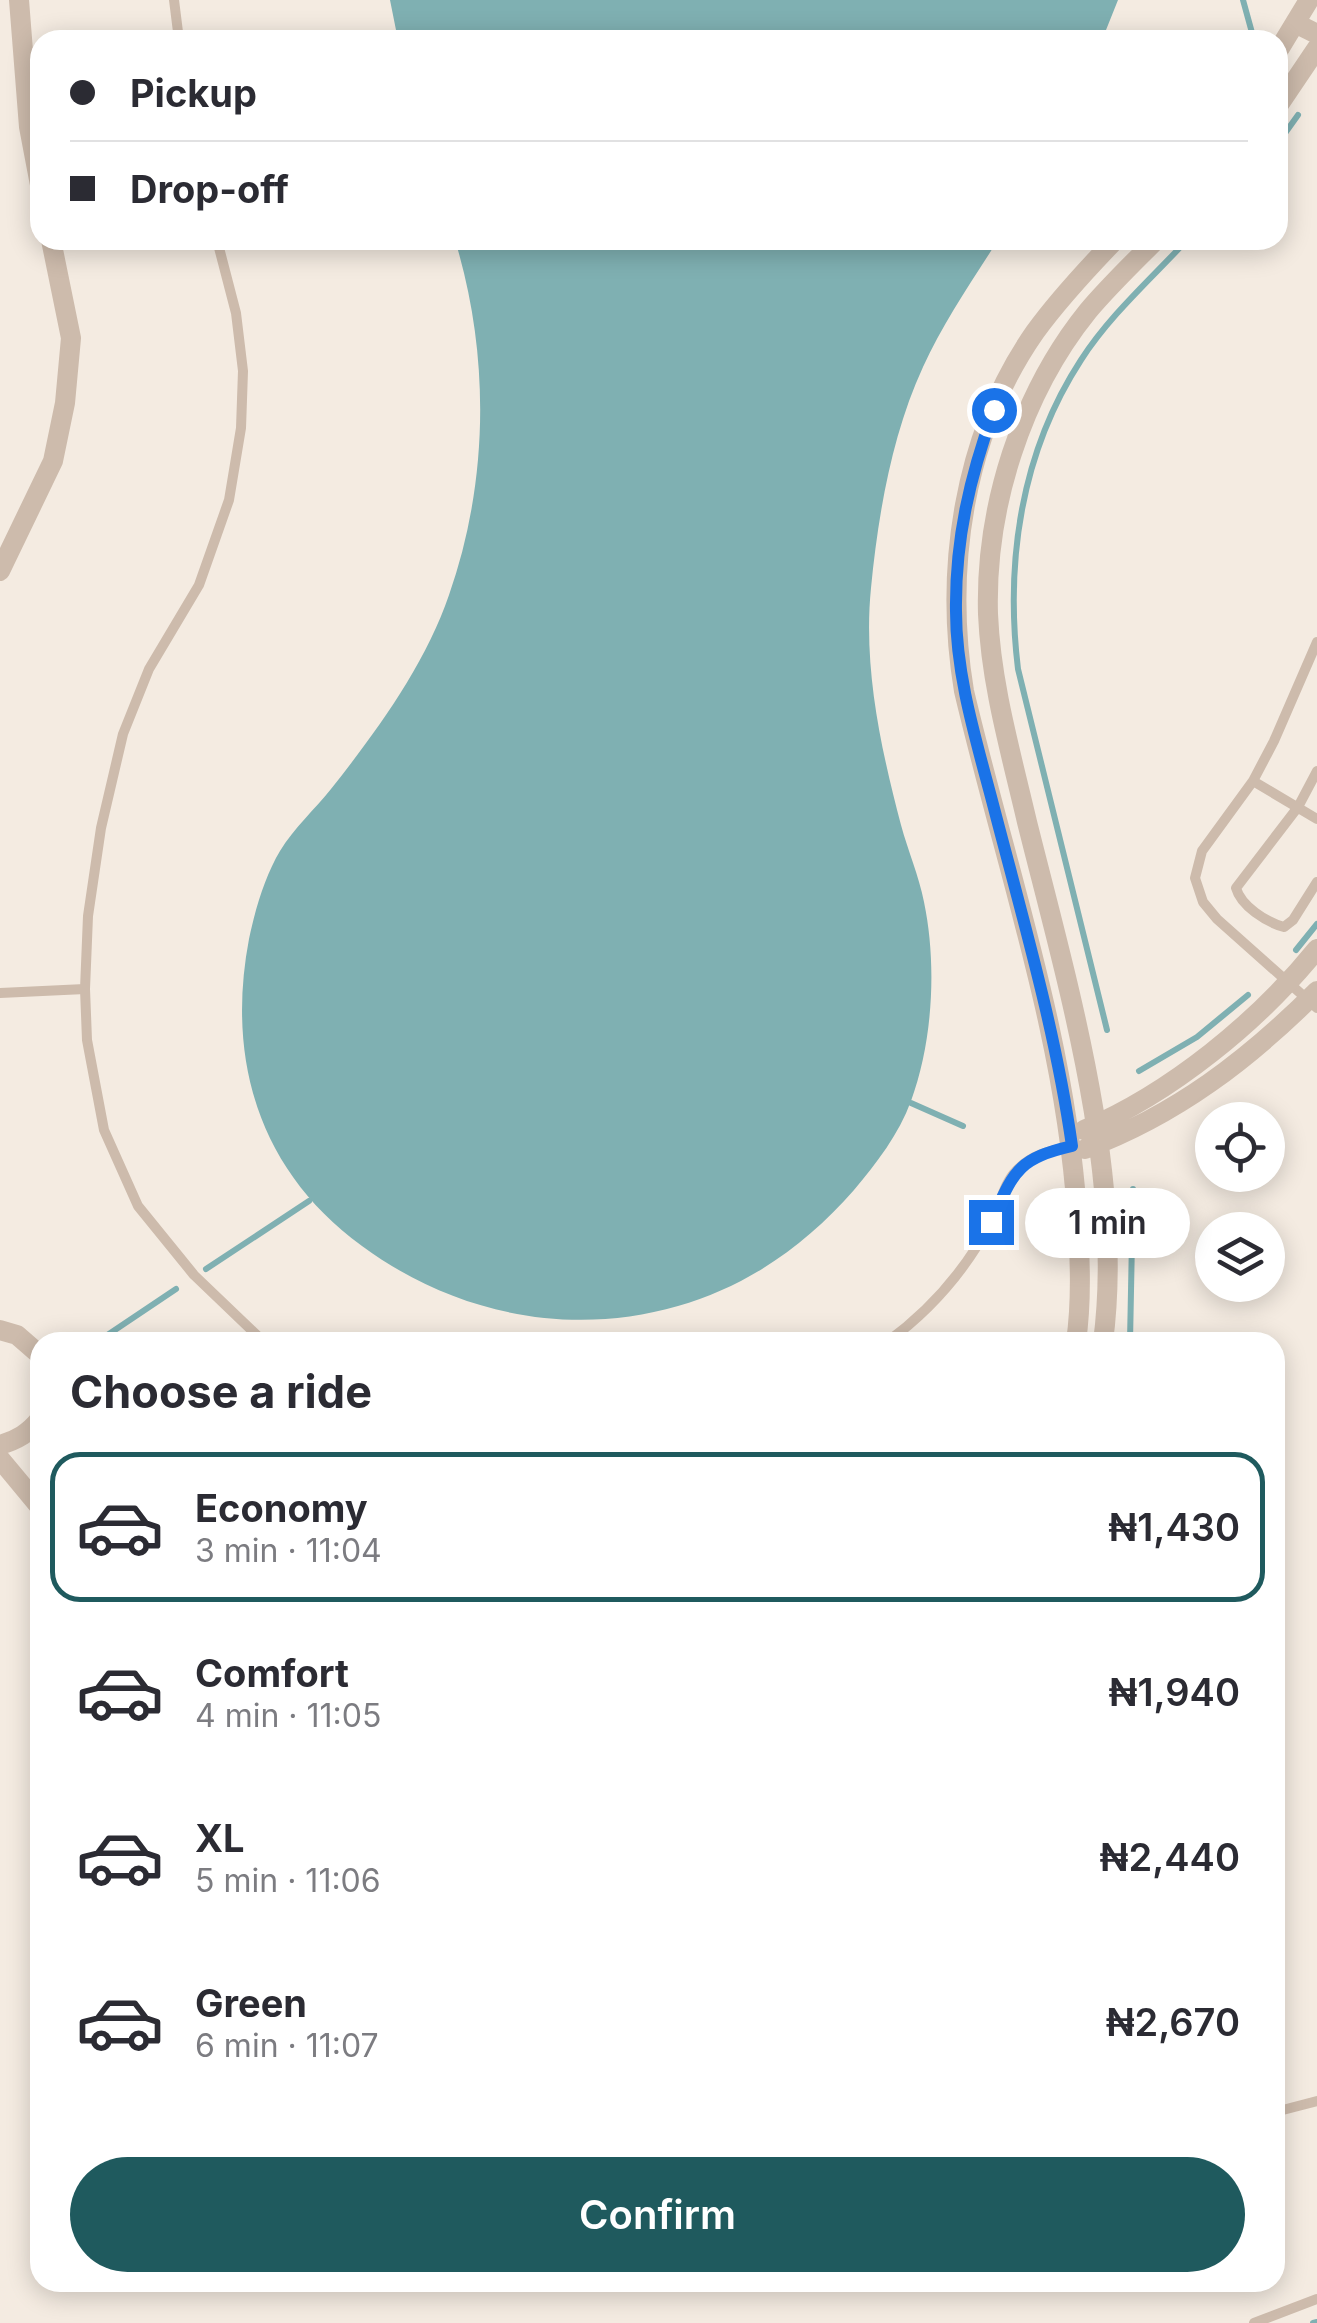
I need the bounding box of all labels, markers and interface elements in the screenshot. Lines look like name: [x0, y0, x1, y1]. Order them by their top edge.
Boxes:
text: Pickup: [130, 70, 257, 116]
text: Drop-off: [130, 166, 289, 212]
route start: [972, 388, 1017, 433]
map controls: [1195, 1102, 1285, 1302]
button: locate: [1195, 1102, 1285, 1192]
callout: 1 min: [1026, 1187, 1191, 1257]
route end: [969, 1200, 1014, 1245]
text: 1 min: [1068, 1203, 1147, 1242]
button: layers: [1195, 1212, 1285, 1302]
text: Choose a ride: [70, 1364, 372, 1419]
icon: car: [75, 1482, 165, 1572]
text: Economy: [195, 1485, 368, 1531]
text: ₦1,430: [1108, 1504, 1240, 1550]
text: 3 min · 11:04: [195, 1531, 382, 1570]
icon: car: [75, 1647, 165, 1737]
text: Comfort: [195, 1650, 349, 1696]
text: ₦1,940: [1109, 1669, 1240, 1715]
text: 4 min · 11:05: [195, 1696, 381, 1735]
icon: car: [75, 1812, 165, 1902]
text: XL: [195, 1815, 245, 1861]
text: ₦2,440: [1100, 1834, 1240, 1880]
text: 5 min · 11:06: [195, 1861, 381, 1900]
icon: car: [75, 1977, 165, 2067]
text: Green: [195, 1980, 307, 2026]
text: ₦2,670: [1106, 1999, 1240, 2045]
text: 6 min · 11:07: [195, 2026, 379, 2065]
button: Confirm: [70, 2157, 1245, 2272]

